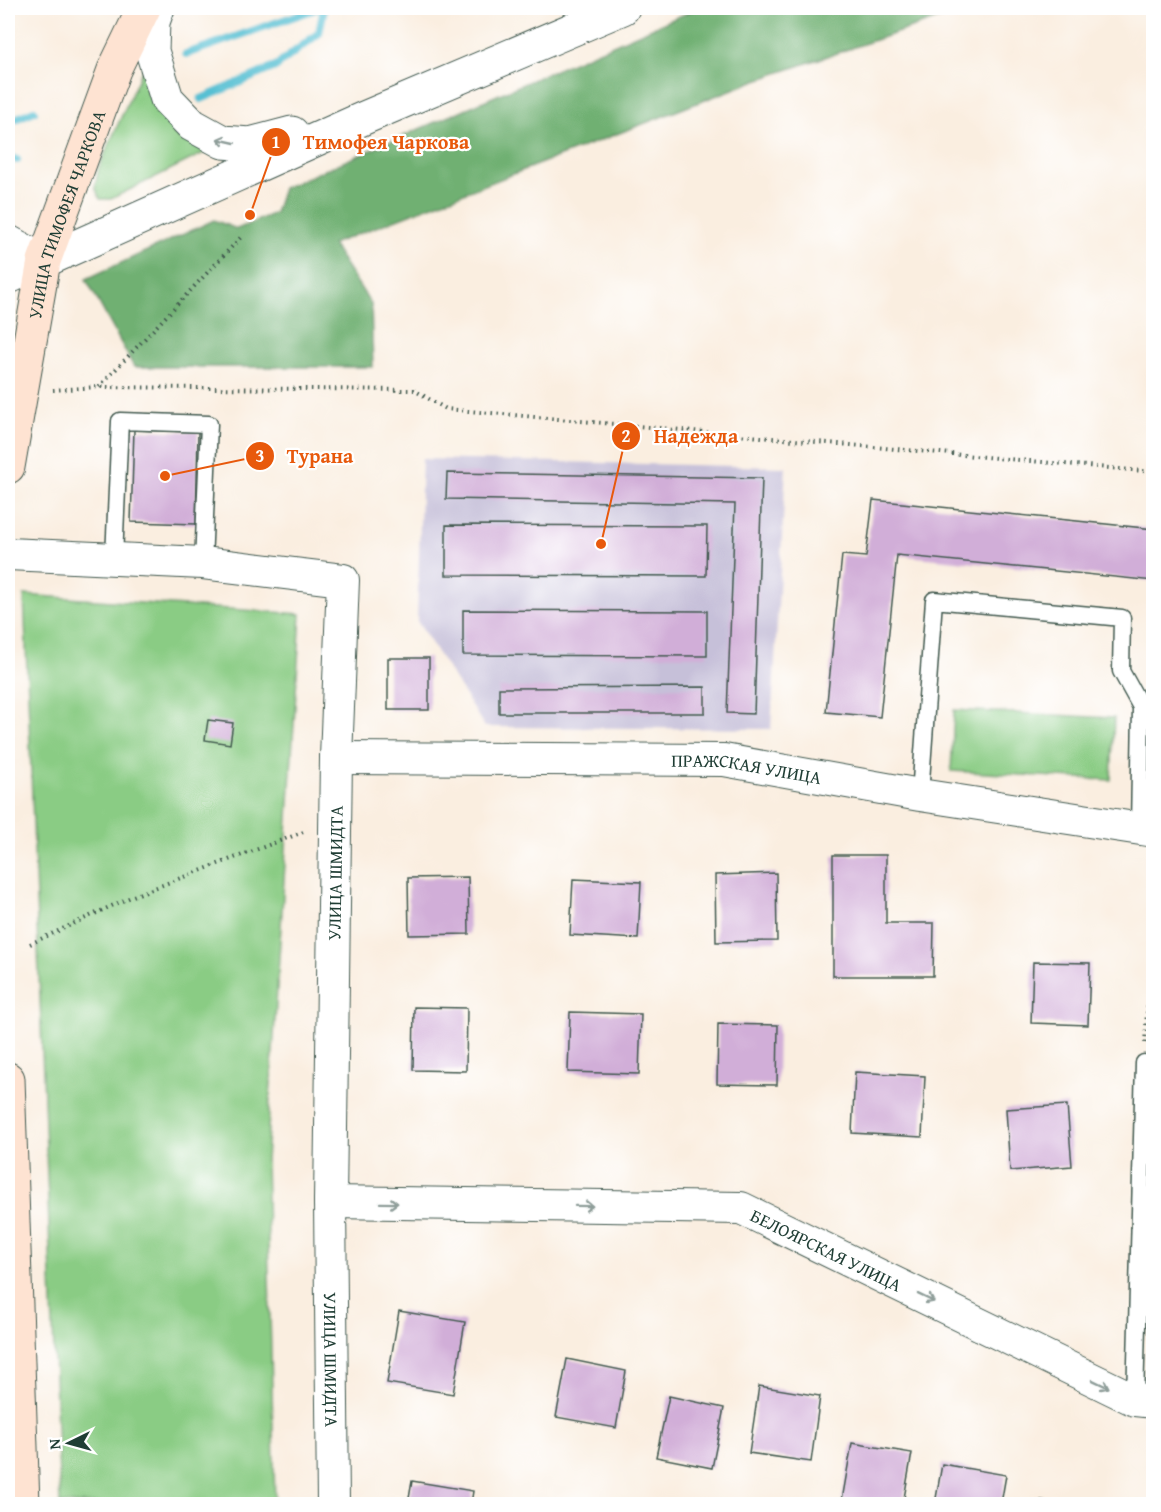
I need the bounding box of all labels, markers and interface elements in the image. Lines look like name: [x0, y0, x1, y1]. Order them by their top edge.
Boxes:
street label: УЛИЦА ТИМОФЕЯ ЧАРКОВА: [21, 106, 112, 321]
callout: Тимофея Чаркова: [261, 123, 481, 161]
text: Тимофея Чаркова: [303, 127, 470, 156]
text: 1: [271, 128, 281, 155]
one-way arrow: [217, 135, 236, 146]
callout: Надежда: [611, 417, 750, 455]
text: Надежда: [654, 421, 739, 450]
text: 2: [621, 422, 631, 449]
callout: Турана: [245, 437, 365, 475]
text: Турана: [287, 441, 354, 470]
text: 3: [255, 442, 265, 469]
street label: ПРАЖСКАЯ УЛИЦА: [671, 746, 824, 791]
street label: УЛИЦА ШМИДТА: [320, 805, 350, 941]
one-way arrow: [378, 1197, 398, 1209]
one-way arrow: [573, 1200, 593, 1212]
street label: БЕЛОЯРСКАЯ УЛИЦА: [746, 1201, 907, 1298]
street label: УЛИЦА ШМИДТА: [317, 1292, 346, 1427]
one-way arrow: [917, 1293, 935, 1305]
one-way arrow: [1092, 1378, 1110, 1390]
north arrow: [39, 1413, 99, 1473]
text: N: [42, 1438, 66, 1451]

